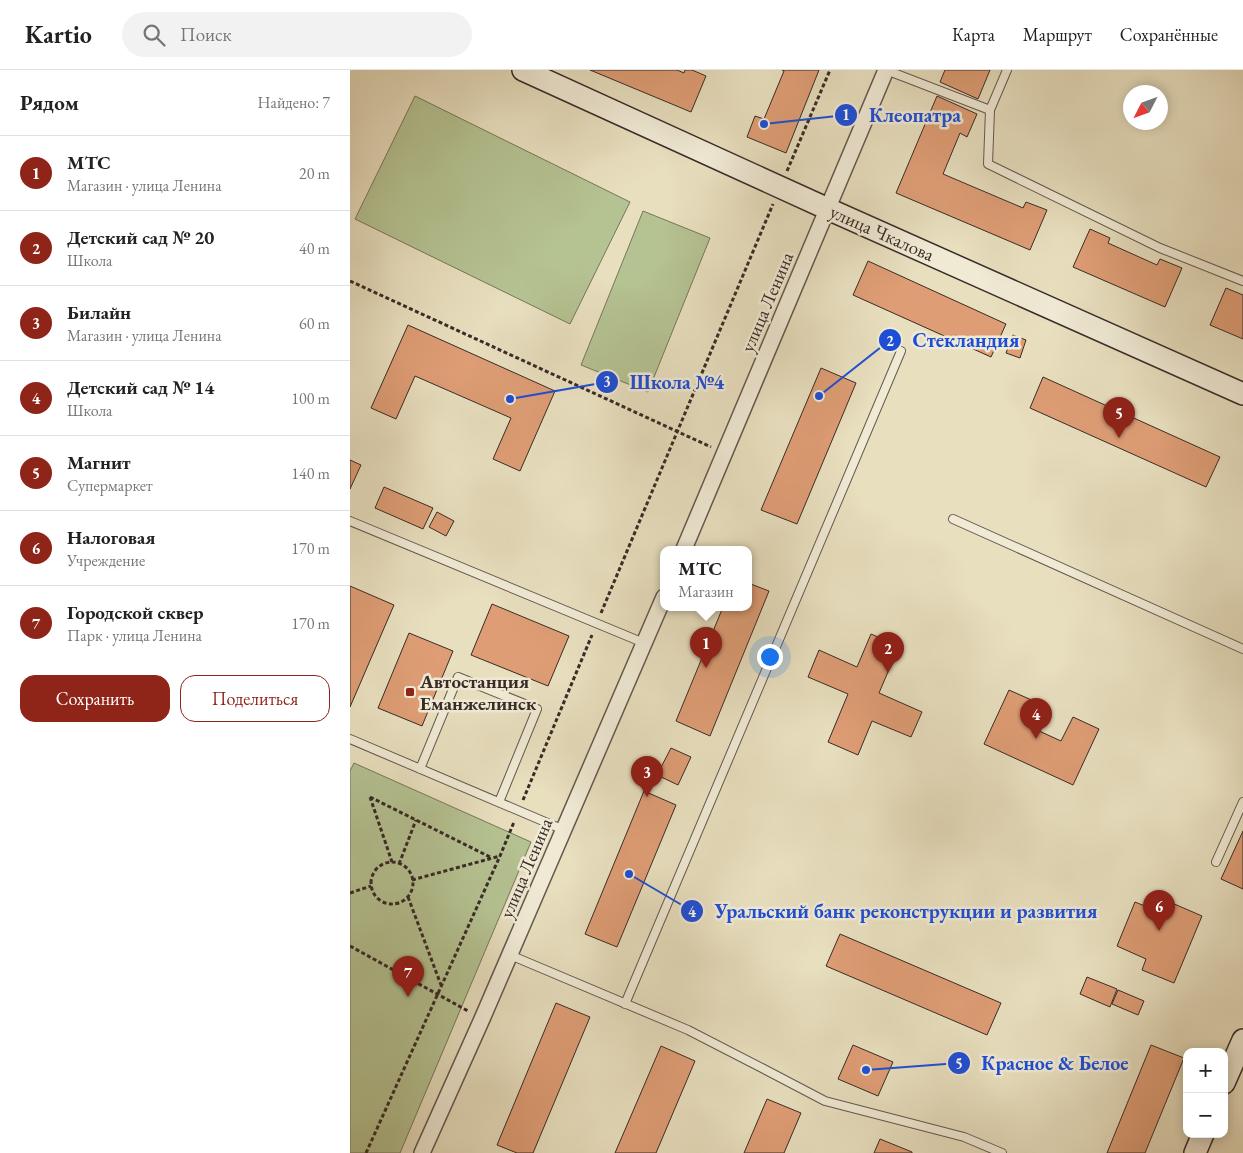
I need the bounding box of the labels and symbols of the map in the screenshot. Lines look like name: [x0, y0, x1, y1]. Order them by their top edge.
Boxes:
north arrow: [1123, 85, 1168, 130]
callout: Клеопатра: [834, 97, 971, 132]
text: Клеопатра: [869, 102, 961, 128]
text: 1: [842, 105, 850, 124]
street label: улица Чкалова: [826, 199, 938, 267]
street label: улица Ленина: [735, 248, 799, 356]
callout: Стекландия: [878, 323, 1030, 358]
text: Стекландия: [913, 327, 1020, 353]
text: 2: [886, 331, 894, 350]
callout: Школа №4: [595, 364, 734, 399]
text: Школа №4: [630, 369, 725, 395]
text: 3: [603, 372, 611, 391]
pin: 5: [1103, 397, 1135, 438]
pin: 1: [690, 627, 722, 668]
pin: 2: [872, 632, 904, 673]
your location: [757, 644, 783, 670]
place label: Автостанция Еманжелинск: [419, 669, 537, 716]
marker: Автостанция Еманжелинск: [404, 686, 416, 698]
pin: 4: [1020, 698, 1052, 739]
pin: 3: [631, 756, 663, 797]
street label: улица Ленина: [494, 814, 558, 922]
pin: 6: [1143, 890, 1175, 931]
callout: Уральский банк реконструкции и развития: [680, 894, 1108, 929]
text: Уральский банк реконструкции и развития: [714, 898, 1098, 924]
text: 4: [688, 902, 697, 921]
pin: 7: [392, 956, 424, 997]
callout: Красное & Белое: [947, 1046, 1139, 1081]
text: Красное & Белое: [981, 1050, 1129, 1076]
text: 5: [955, 1054, 963, 1073]

